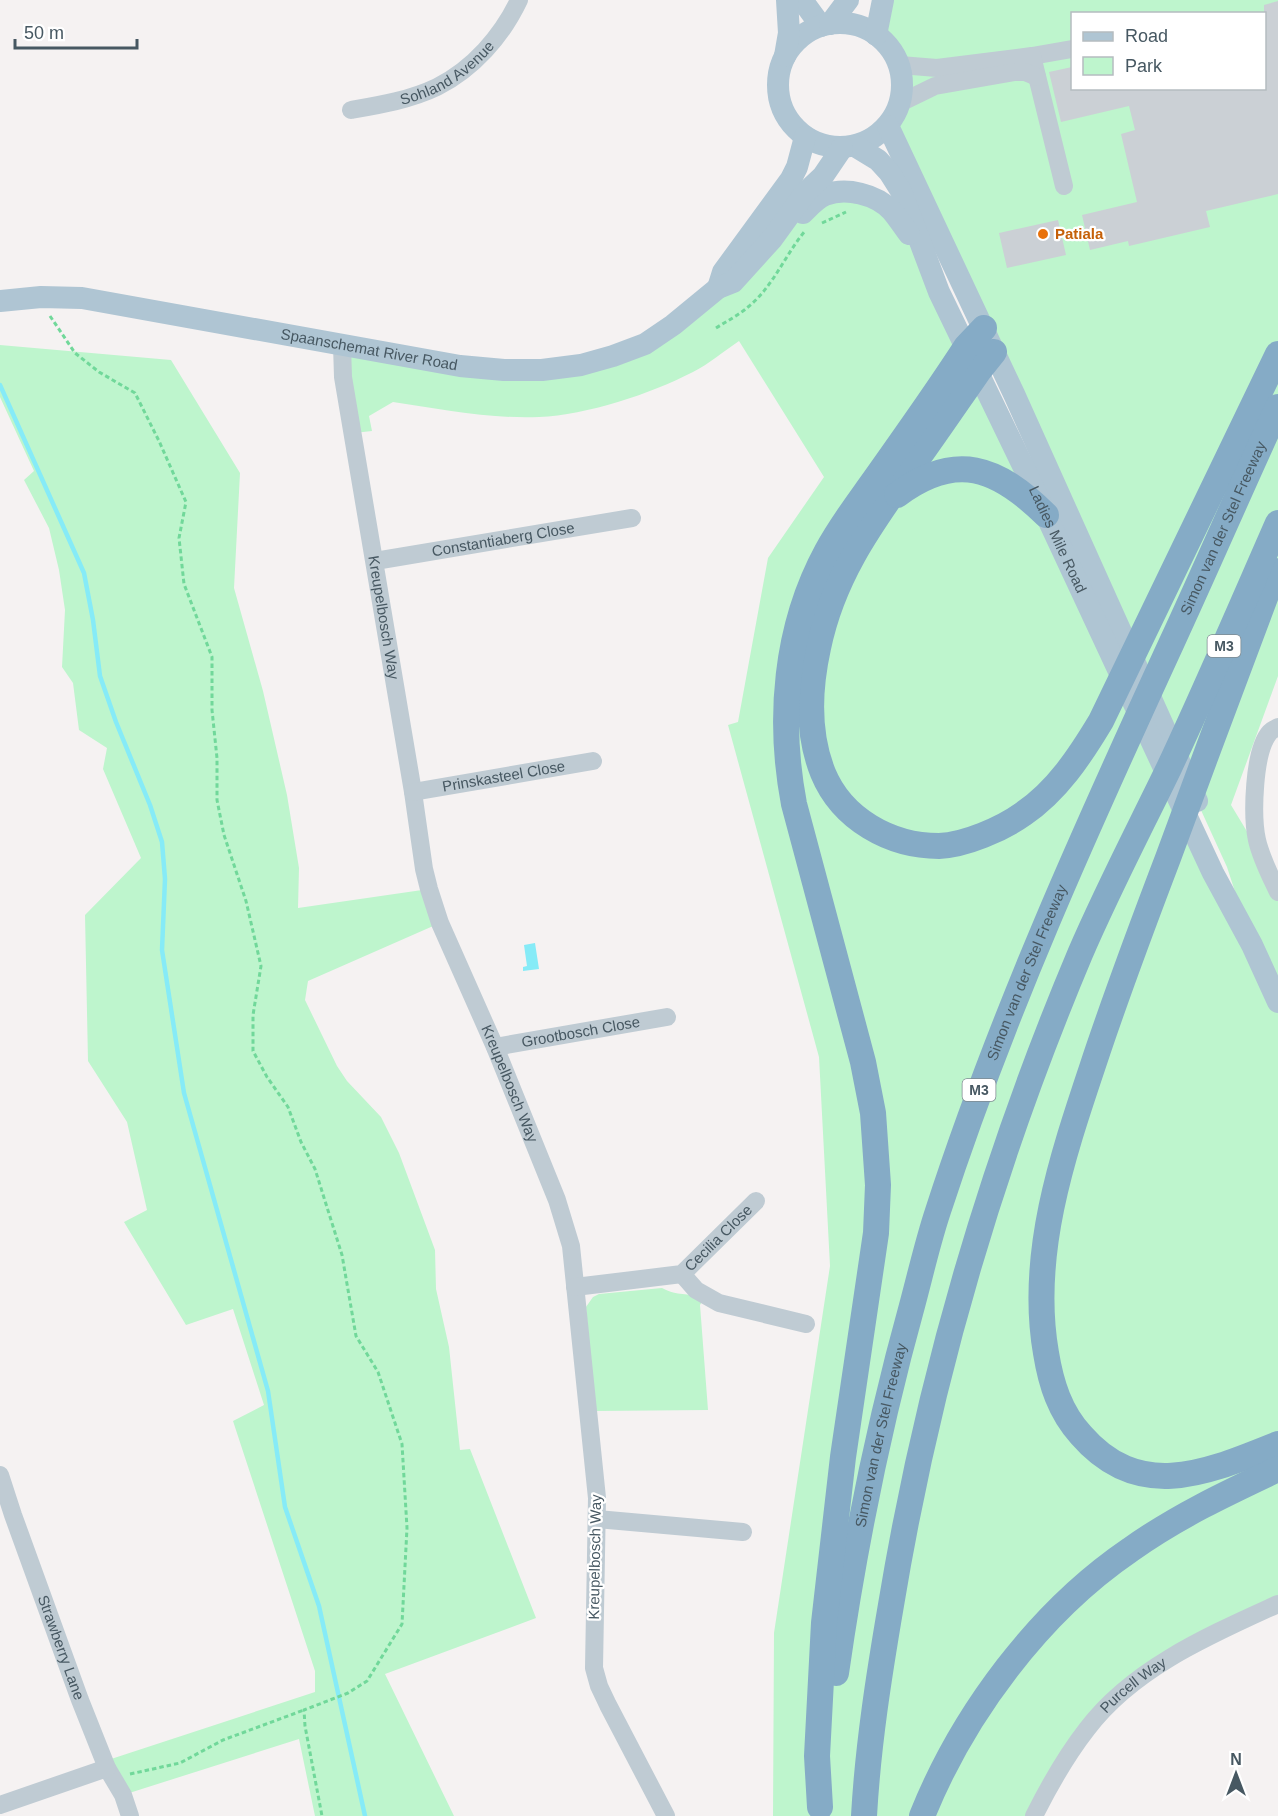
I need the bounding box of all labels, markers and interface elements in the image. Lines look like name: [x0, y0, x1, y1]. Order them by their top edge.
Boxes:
scale bar: [15, 12, 136, 50]
legend: [1071, 12, 1266, 90]
text: 50 m: [24, 23, 64, 43]
text: Road: [1125, 26, 1168, 46]
street label: Sohland Avenue: [398, 37, 497, 108]
text: Park: [1125, 56, 1163, 76]
place label: Patiala: [1055, 225, 1104, 242]
marker: Patiala: [1036, 227, 1050, 241]
street label: Spaanschemat River Road: [280, 325, 459, 373]
street label: Simon van der Stel Freeway: [1177, 438, 1269, 618]
street label: Ladies Mile Road: [1026, 483, 1090, 595]
street label: Constantiaberg Close: [431, 519, 576, 559]
street label: Kreupelbosch Way: [365, 554, 403, 681]
road number: M3: [1208, 635, 1240, 657]
street label: Prinskasteel Close: [441, 757, 566, 795]
street label: Simon van der Stel Freeway: [983, 881, 1070, 1063]
street label: Grootbosch Close: [520, 1013, 641, 1050]
street label: Kreupelbosch Way: [478, 1022, 542, 1145]
road number: M3: [962, 1079, 996, 1101]
street label: Cecilia Close: [681, 1201, 755, 1274]
street label: Simon van der Stel Freeway: [851, 1341, 910, 1529]
street label: Kreupelbosch Way: [585, 1494, 604, 1620]
street label: Strawberry Lane: [35, 1593, 88, 1702]
street label: Purcell Way: [1096, 1653, 1169, 1716]
north arrow: [1206, 1744, 1266, 1804]
text: N: [1230, 1751, 1242, 1768]

